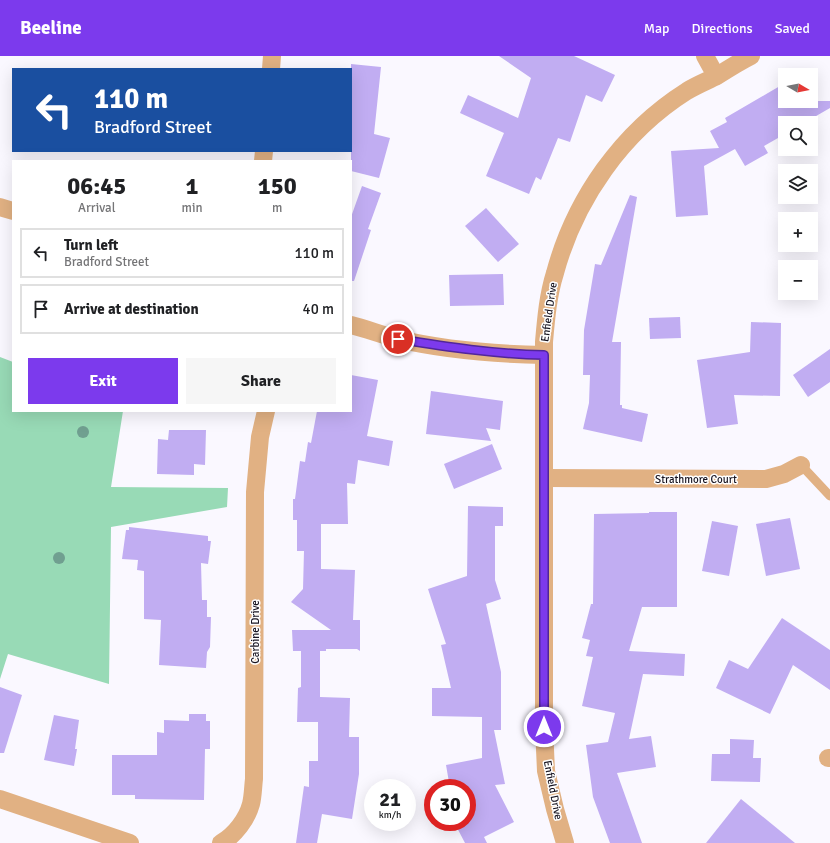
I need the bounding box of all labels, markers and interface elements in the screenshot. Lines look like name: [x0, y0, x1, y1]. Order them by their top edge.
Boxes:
text: Beeline: [20, 16, 82, 40]
text: Map: [644, 20, 670, 37]
text: Directions: [692, 20, 753, 37]
text: Saved: [775, 20, 810, 37]
north arrow: [778, 68, 818, 108]
map controls: [778, 68, 818, 300]
text: 110 m: [94, 82, 168, 116]
icon: left: [28, 84, 80, 136]
text: Bradford Street: [94, 116, 212, 138]
button: search: [778, 116, 818, 156]
button: layers: [778, 164, 818, 204]
text: 06:45: [67, 171, 126, 201]
text: 1: [186, 171, 198, 201]
text: 150: [258, 171, 297, 201]
text: Arrival: [78, 200, 115, 216]
text: min: [182, 200, 203, 216]
text: m: [272, 200, 282, 216]
button: +: [778, 212, 818, 252]
text: Turn left: [64, 236, 118, 254]
icon: left: [30, 242, 52, 264]
text: 110 m: [294, 244, 334, 262]
text: Bradford Street: [64, 254, 149, 270]
button: −: [778, 260, 818, 300]
street label: Enfield Drive: [538, 281, 560, 343]
icon: arrive: [30, 298, 52, 320]
text: Arrive at destination: [64, 300, 199, 318]
text: 40 m: [303, 300, 334, 318]
pin: [381, 322, 415, 356]
icon: arrive: [387, 328, 409, 350]
button: Exit: [28, 358, 178, 404]
button: Share: [186, 358, 336, 404]
street label: Strathmore Court: [655, 473, 737, 486]
street label: Carbine Drive: [249, 600, 262, 664]
position arrow: [523, 706, 565, 748]
street label: Enfield Drive: [541, 759, 565, 821]
speed limit sign: 30: [424, 779, 476, 831]
text: 21: [379, 787, 401, 812]
text: km/h: [379, 809, 401, 821]

